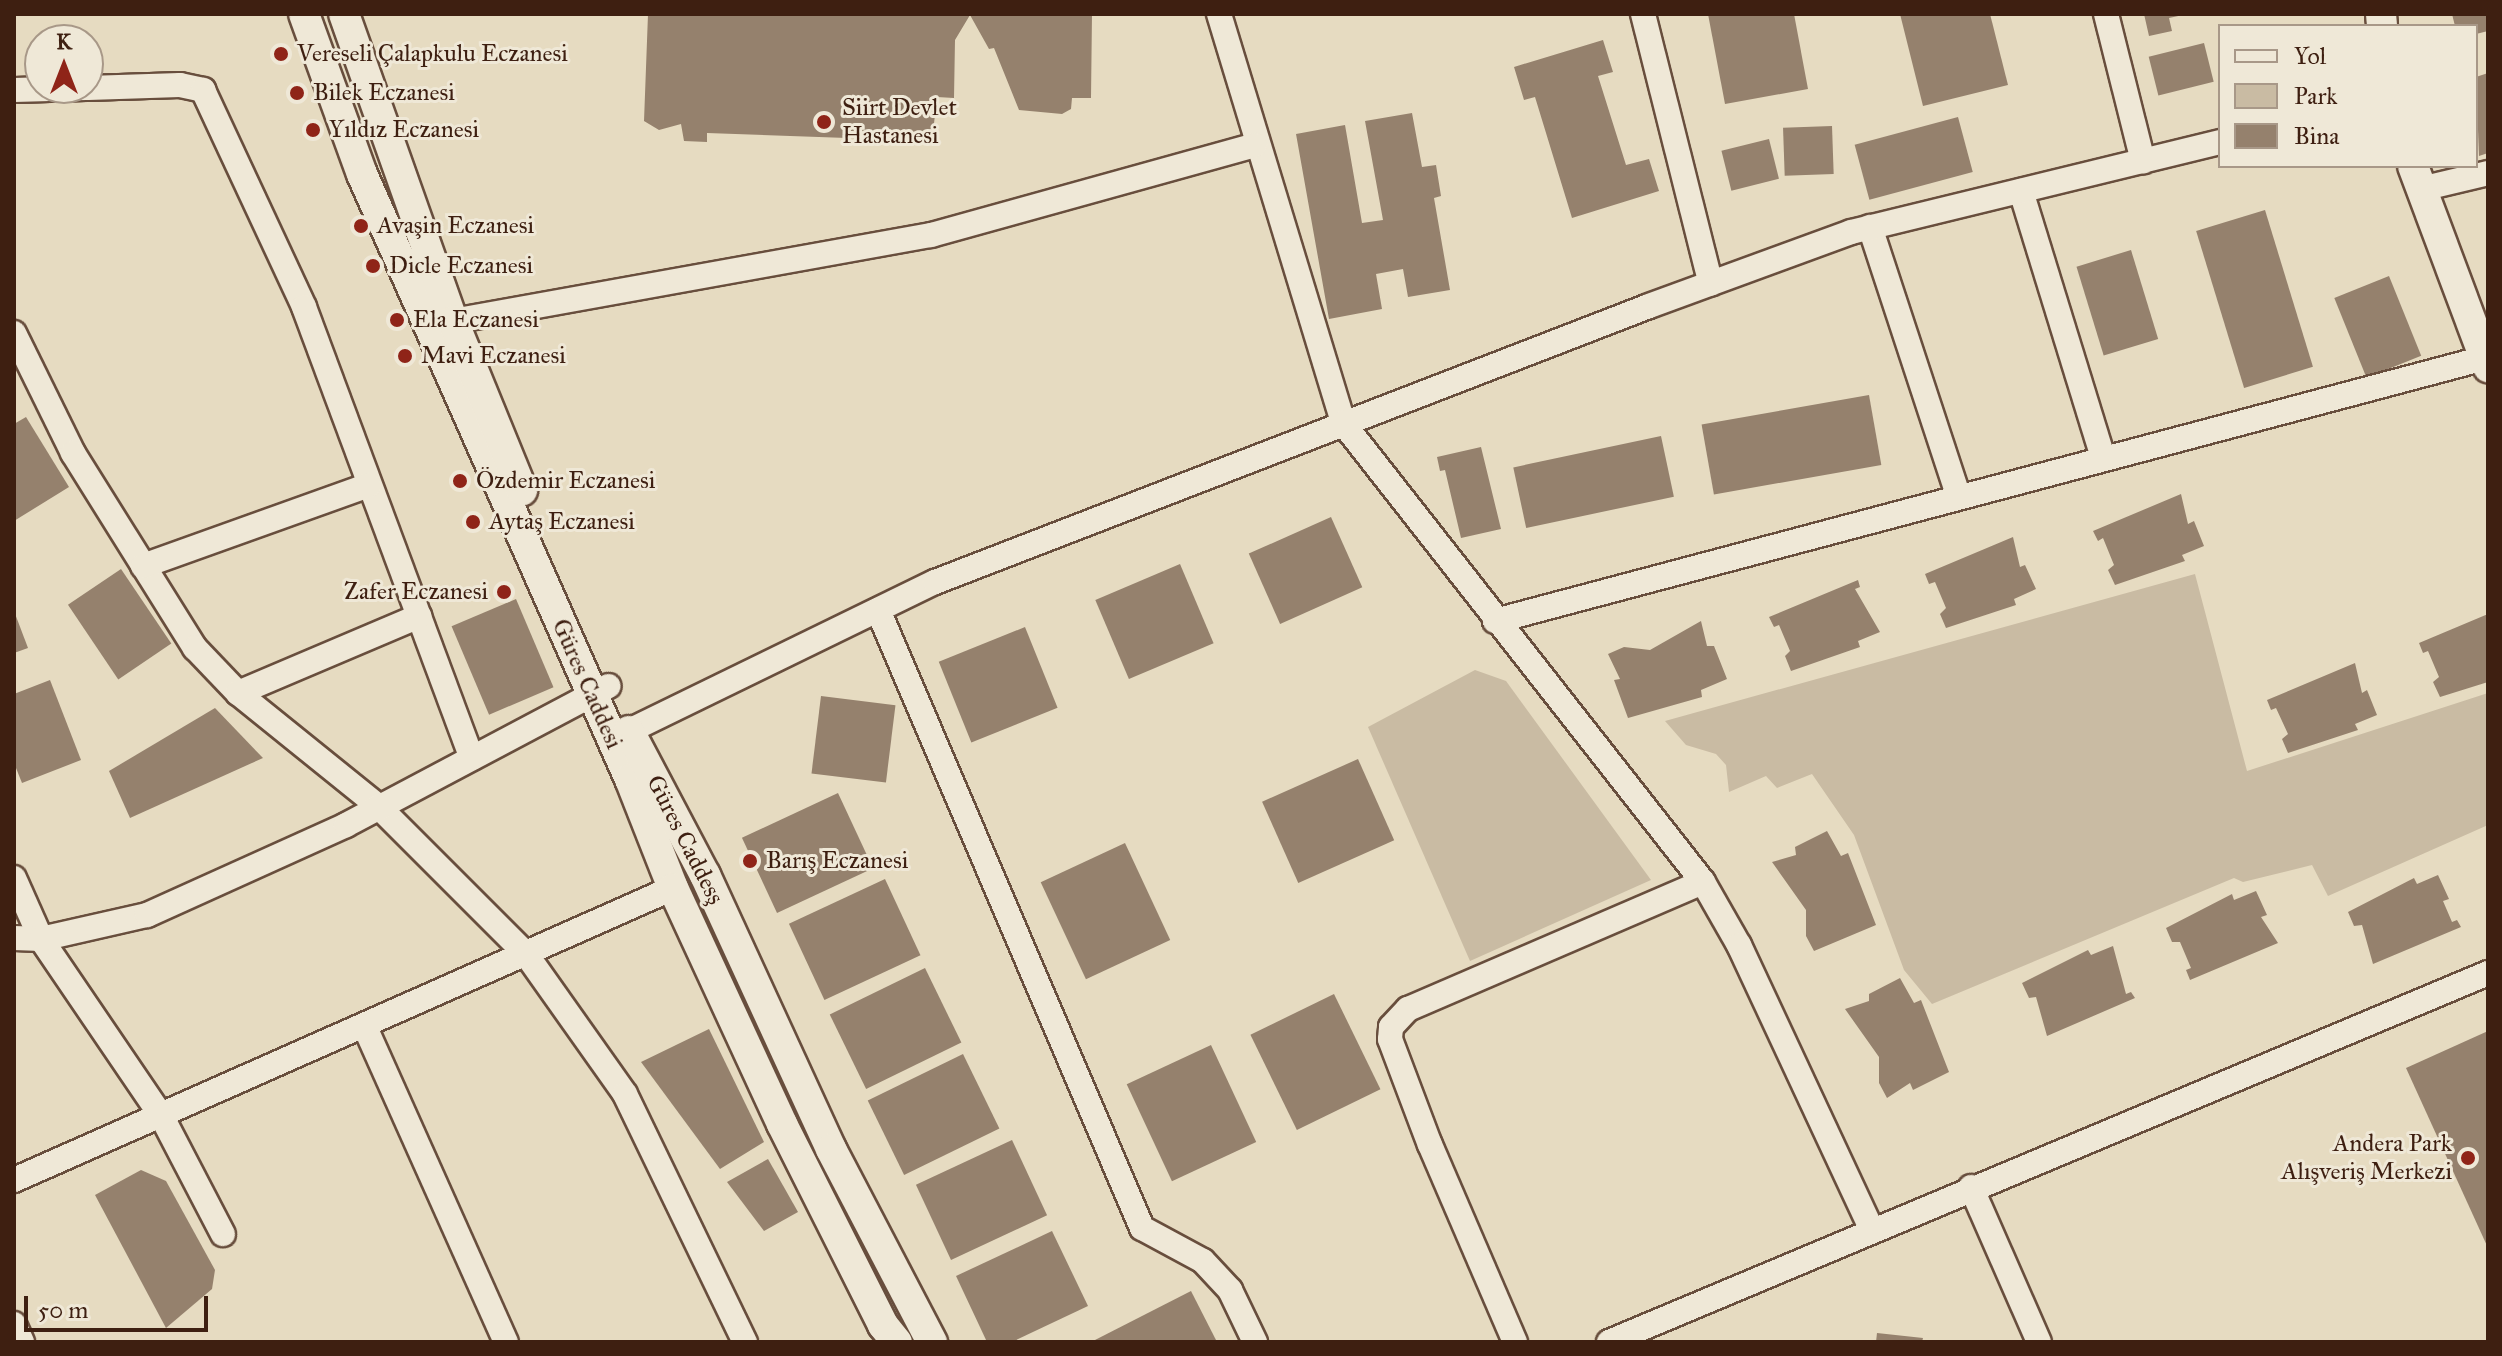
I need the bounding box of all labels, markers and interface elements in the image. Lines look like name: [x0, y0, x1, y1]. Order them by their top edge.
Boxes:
north arrow: [24, 24, 104, 104]
legend: [2218, 24, 2478, 168]
text: K: [56, 28, 72, 55]
place label: Vereseli Çalapkulu Eczanesi: [297, 40, 568, 68]
text: Yol: [2294, 41, 2326, 71]
marker: Vereseli Çalapkulu Eczanesi: [272, 45, 290, 63]
place label: Bilek Eczanesi: [313, 79, 455, 107]
text: Park: [2294, 81, 2337, 111]
marker: Bilek Eczanesi: [288, 84, 306, 102]
place label: Siirt Devlet Hastanesi: [842, 94, 957, 150]
marker: Siirt Devlet Hastanesi: [813, 111, 835, 133]
place label: Yıldız Eczanesi: [329, 116, 479, 144]
marker: Yıldız Eczanesi: [304, 121, 322, 139]
text: Bina: [2294, 121, 2340, 151]
place label: Avaşin Eczanesi: [377, 212, 534, 240]
marker: Avaşin Eczanesi: [352, 217, 370, 235]
place label: Dicle Eczanesi: [389, 252, 533, 280]
marker: Dicle Eczanesi: [364, 257, 382, 275]
place label: Ela Eczanesi: [413, 306, 539, 334]
marker: Ela Eczanesi: [388, 311, 406, 329]
place label: Mavi Eczanesi: [421, 342, 566, 370]
marker: Mavi Eczanesi: [396, 347, 414, 365]
place label: Özdemir Eczanesi: [476, 467, 655, 495]
marker: Özdemir Eczanesi: [451, 472, 469, 490]
place label: Aytaş Eczanesi: [489, 508, 635, 536]
marker: Aytaş Eczanesi: [464, 513, 482, 531]
place label: Zafer Eczanesi: [344, 578, 488, 606]
marker: Zafer Eczanesi: [495, 583, 513, 601]
street label: Güres Caddesi: [546, 615, 628, 753]
street label: Güres Caddesş: [640, 771, 730, 909]
place label: Barış Eczanesi: [766, 847, 908, 875]
marker: Barış Eczanesi: [741, 852, 759, 870]
place label: Andera Park Alışveriş Merkezi: [2281, 1130, 2452, 1186]
marker: Andera Park Alışveriş Merkezi: [2459, 1149, 2477, 1167]
scale bar: [28, 1280, 212, 1330]
text: 50 m: [38, 1295, 88, 1325]

